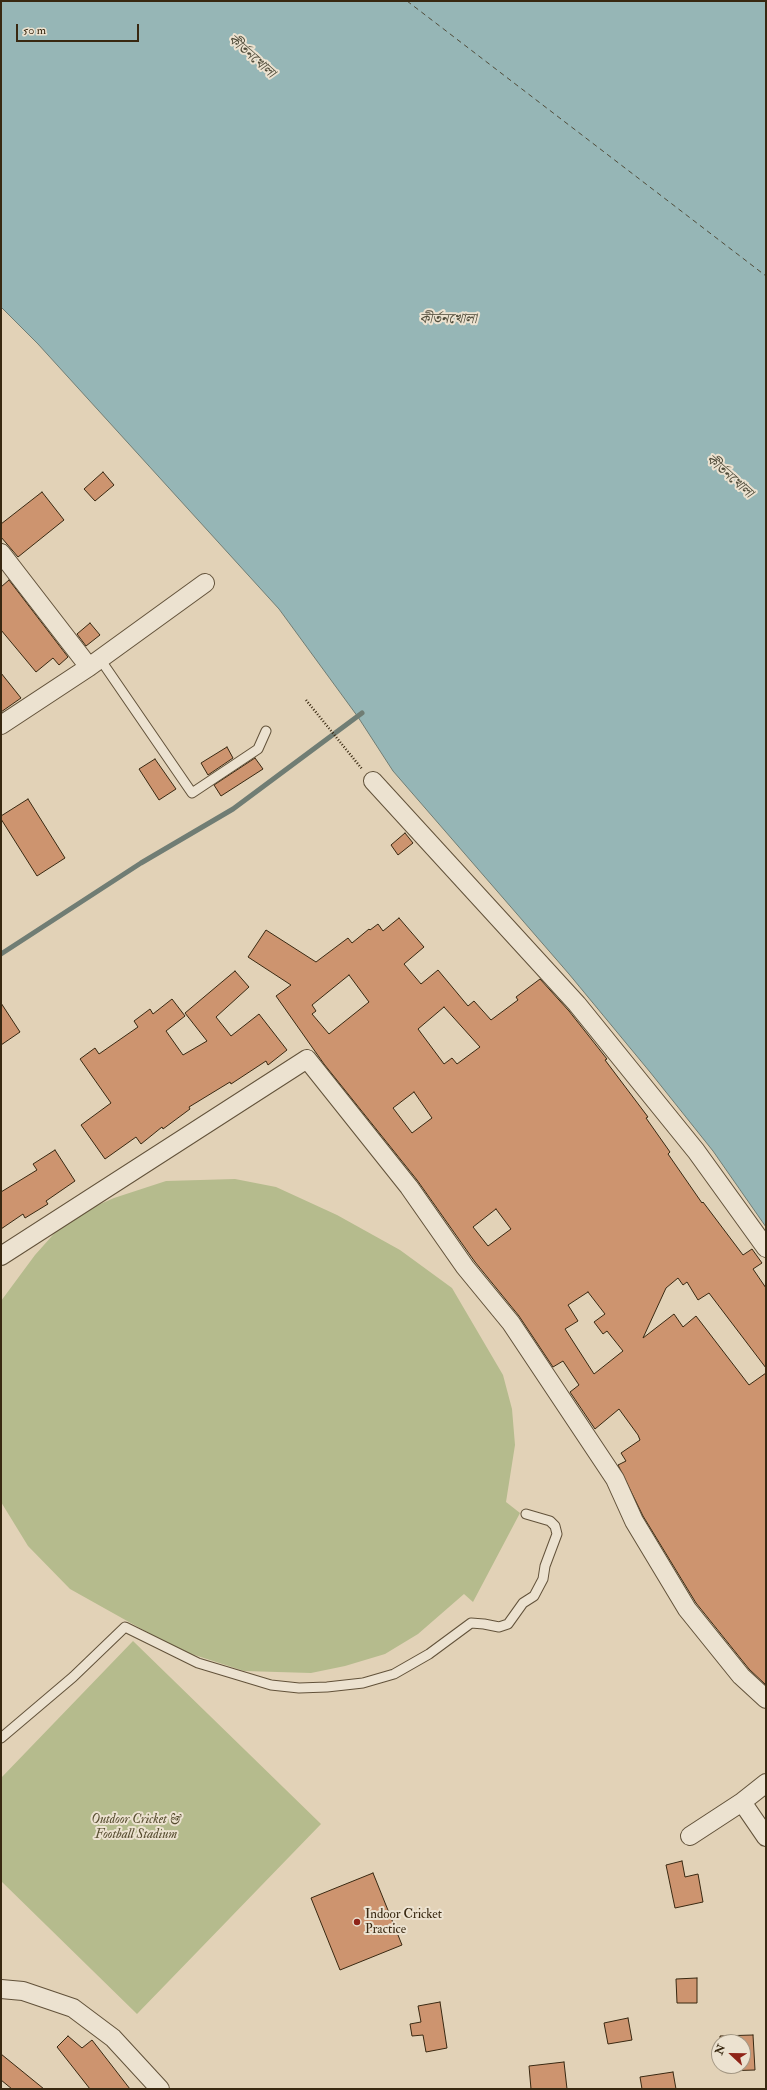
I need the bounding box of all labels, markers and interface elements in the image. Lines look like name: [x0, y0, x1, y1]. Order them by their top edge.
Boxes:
scale bar: [18, 16, 141, 42]
text: 50 m: [23, 23, 46, 38]
water label: কীর্তনখোলা: [224, 32, 278, 82]
water label: কীর্তনখোলা: [419, 312, 477, 328]
water label: কীর্তনখোলা: [702, 452, 756, 502]
park label: Outdoor Cricket & Football Stadium: [91, 1812, 181, 1843]
place label: Indoor Cricket Practice: [365, 1907, 442, 1938]
marker: Indoor Cricket Practice: [352, 1917, 362, 1927]
north arrow: [711, 2034, 751, 2074]
text: N: [712, 2043, 728, 2057]

